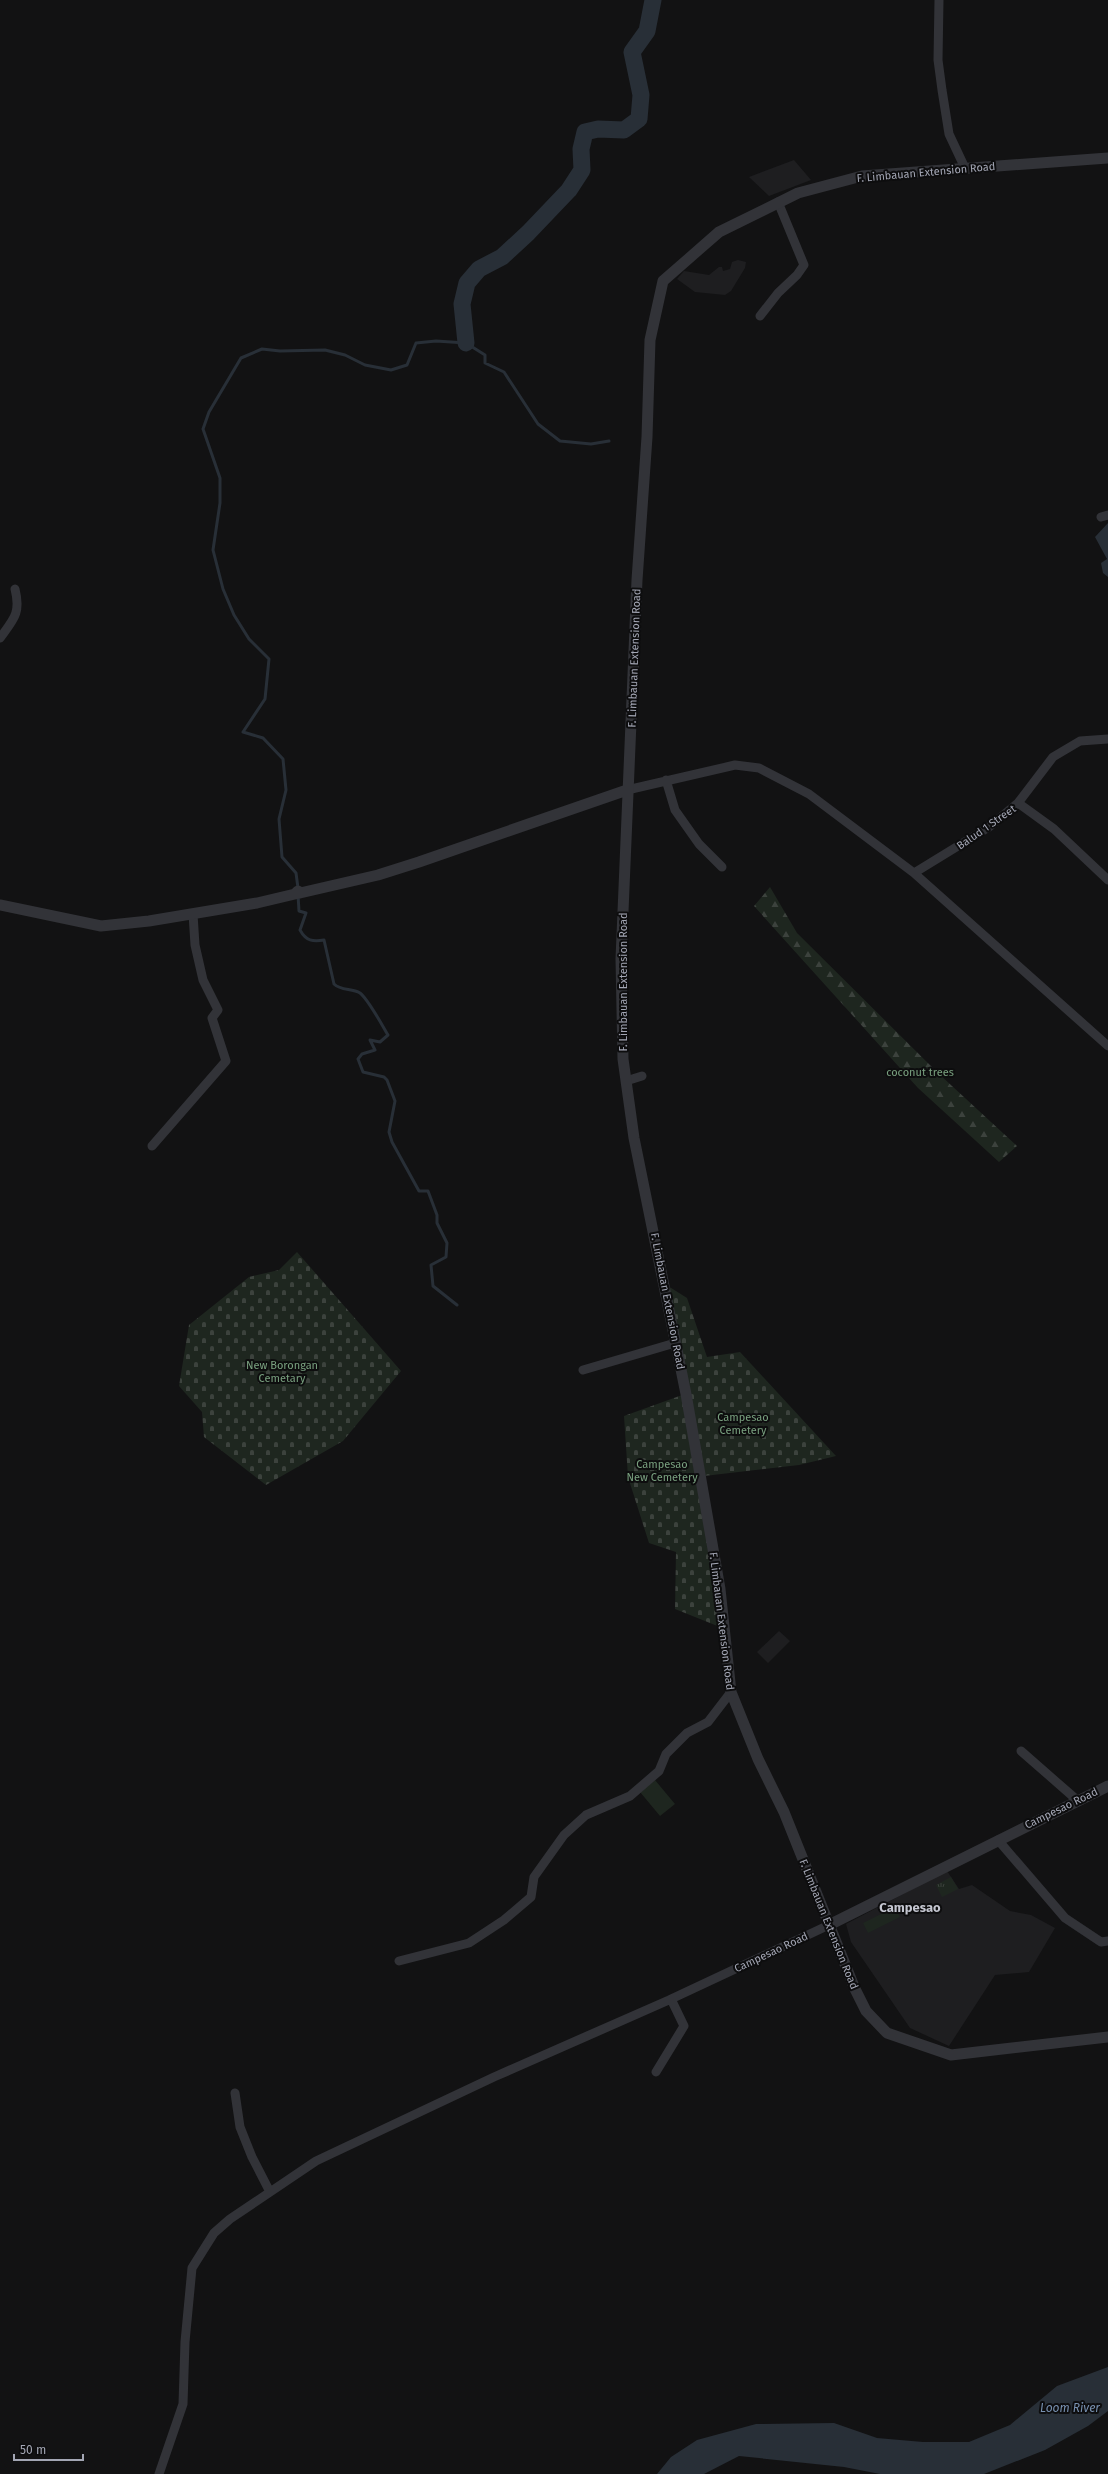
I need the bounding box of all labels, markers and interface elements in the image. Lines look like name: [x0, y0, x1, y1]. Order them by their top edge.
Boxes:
street label: F. Limbauan Extension Road: [856, 160, 996, 185]
street label: F. Limbauan Extension Road: [626, 588, 643, 728]
street label: Balud 1 Street: [954, 802, 1018, 853]
street label: F. Limbauan Extension Road: [617, 912, 630, 1052]
park label: coconut trees: [886, 1066, 954, 1079]
street label: F. Limbauan Extension Road: [648, 1232, 687, 1371]
park label: New Borongan Cemetary: [246, 1359, 318, 1385]
park label: Campesao Cemetery: [717, 1411, 769, 1437]
park label: Campesao New Cemetery: [626, 1458, 698, 1484]
street label: F. Limbauan Extension Road: [707, 1551, 736, 1691]
street label: Campesao Road: [1023, 1785, 1100, 1832]
street label: F. Limbauan Extension Road: [796, 1857, 861, 1991]
district label: Campesao: [879, 1900, 941, 1915]
street label: Campesao Road: [732, 1930, 810, 1975]
water label: Loom River: [1040, 2401, 1100, 2415]
scale bar: [14, 2436, 83, 2462]
text: 50 m: [20, 2443, 46, 2457]

